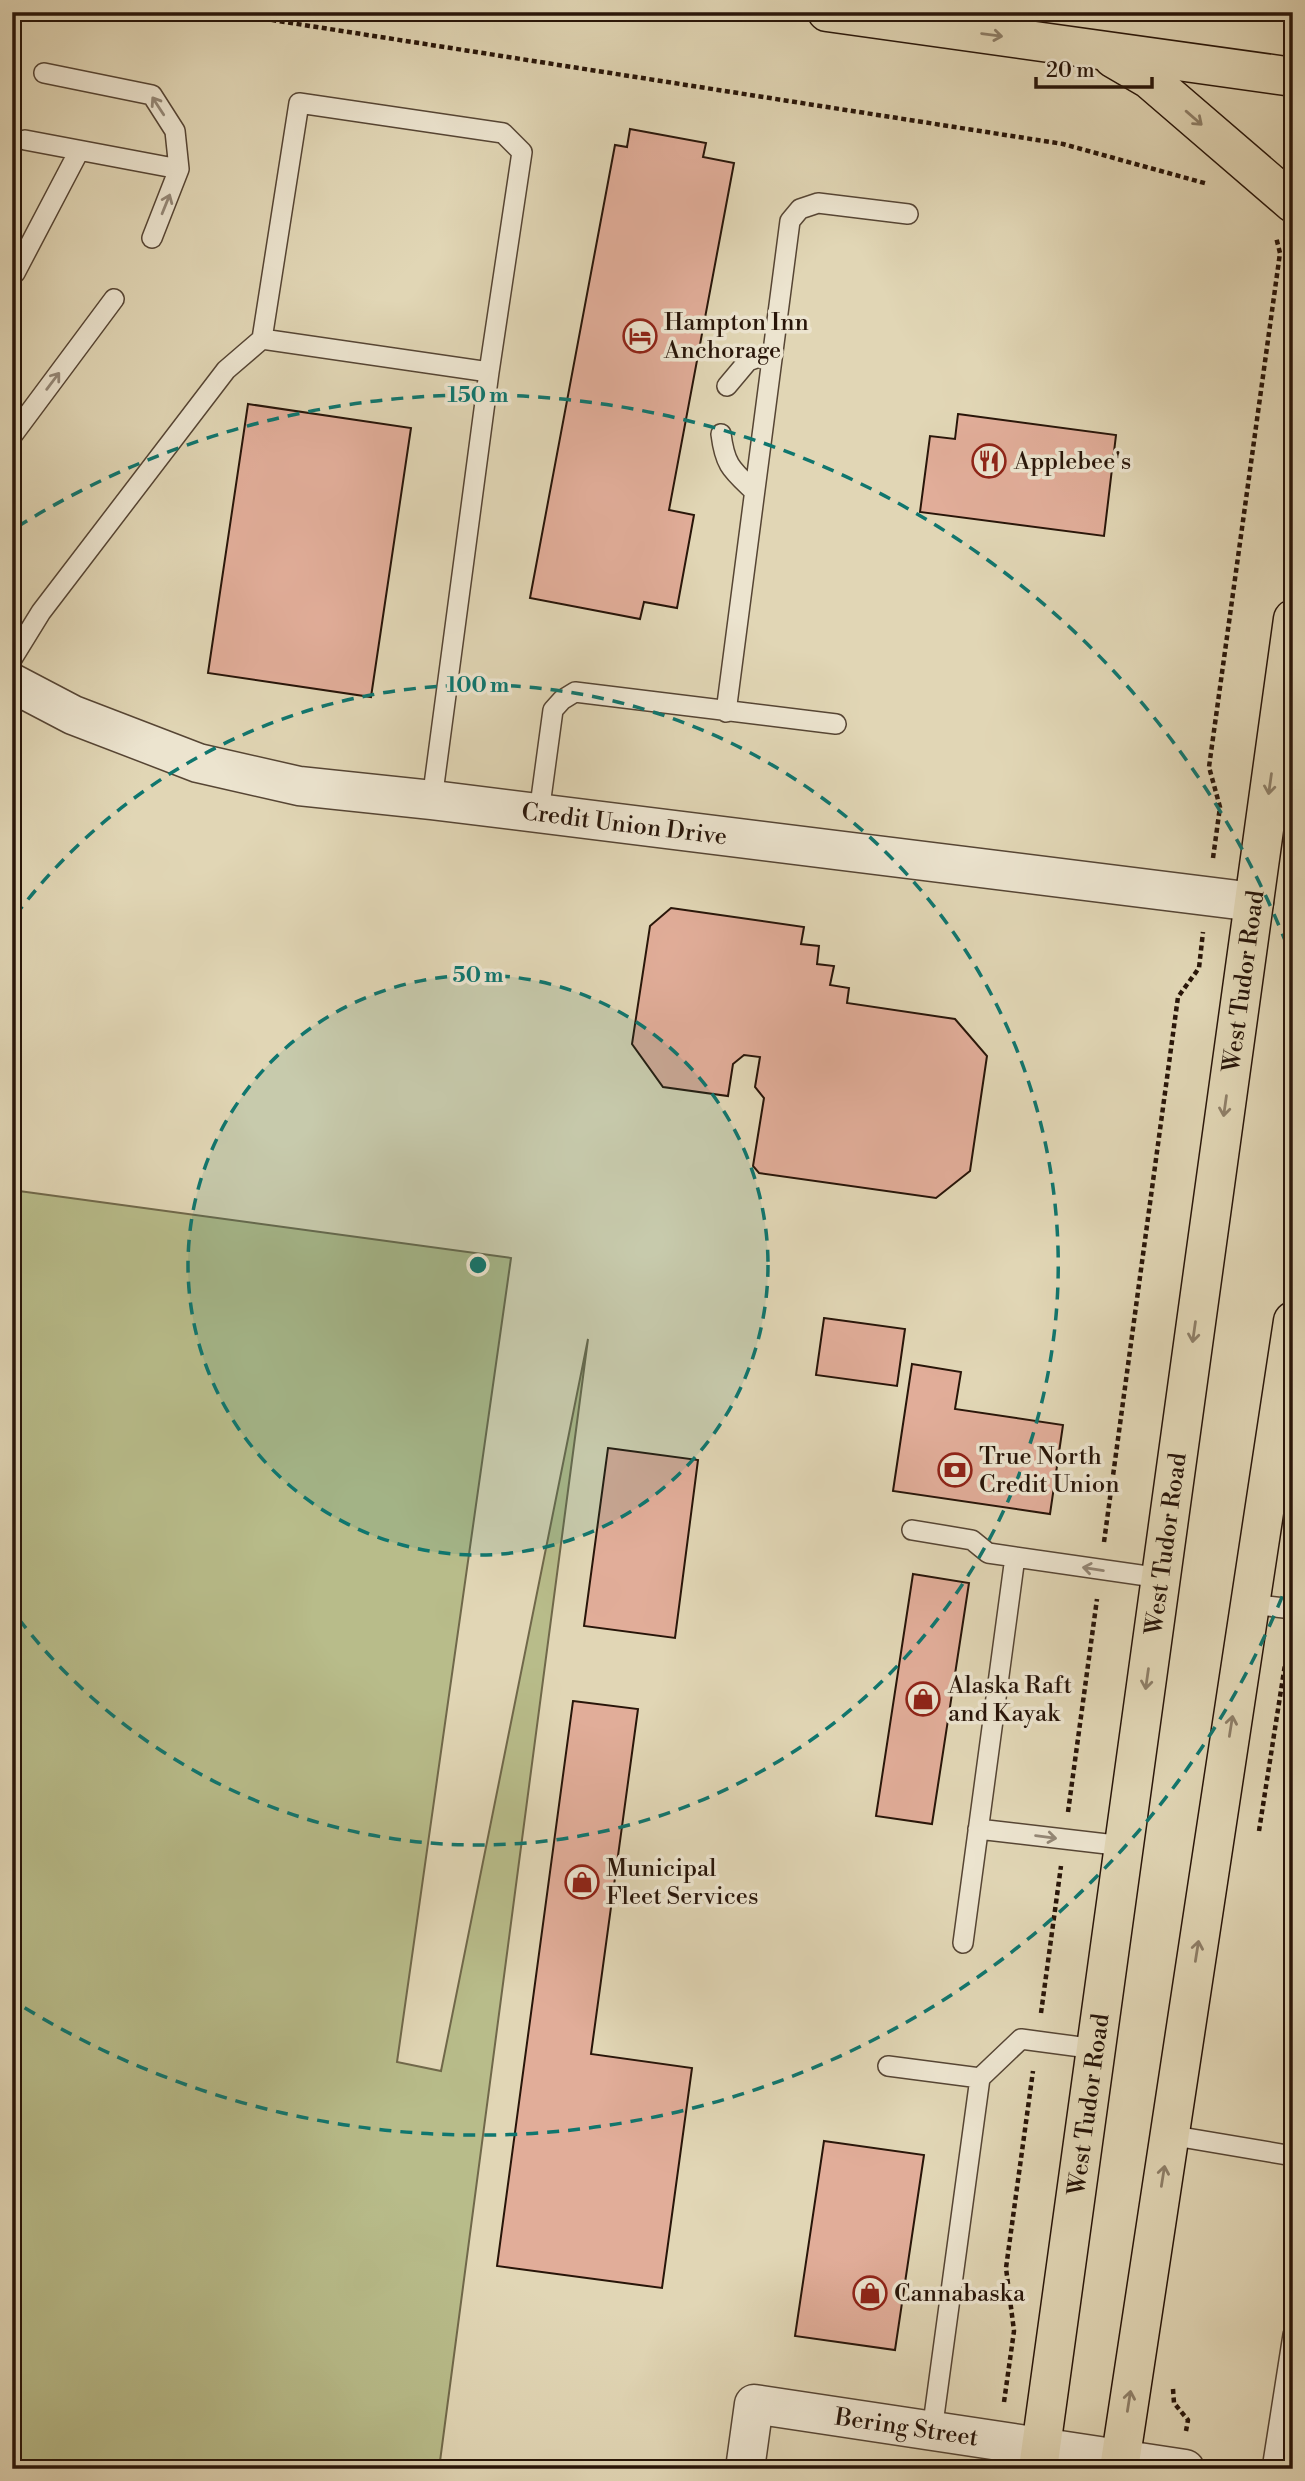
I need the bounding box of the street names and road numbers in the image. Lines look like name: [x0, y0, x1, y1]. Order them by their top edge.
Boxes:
street label: Credit Union Drive: [520, 797, 729, 852]
street label: West Tudor Road: [1217, 888, 1272, 1075]
street label: West Tudor Road: [1139, 1451, 1194, 1638]
street label: West Tudor Road: [1062, 2011, 1117, 2198]
street label: Bering Street: [832, 2402, 981, 2454]

